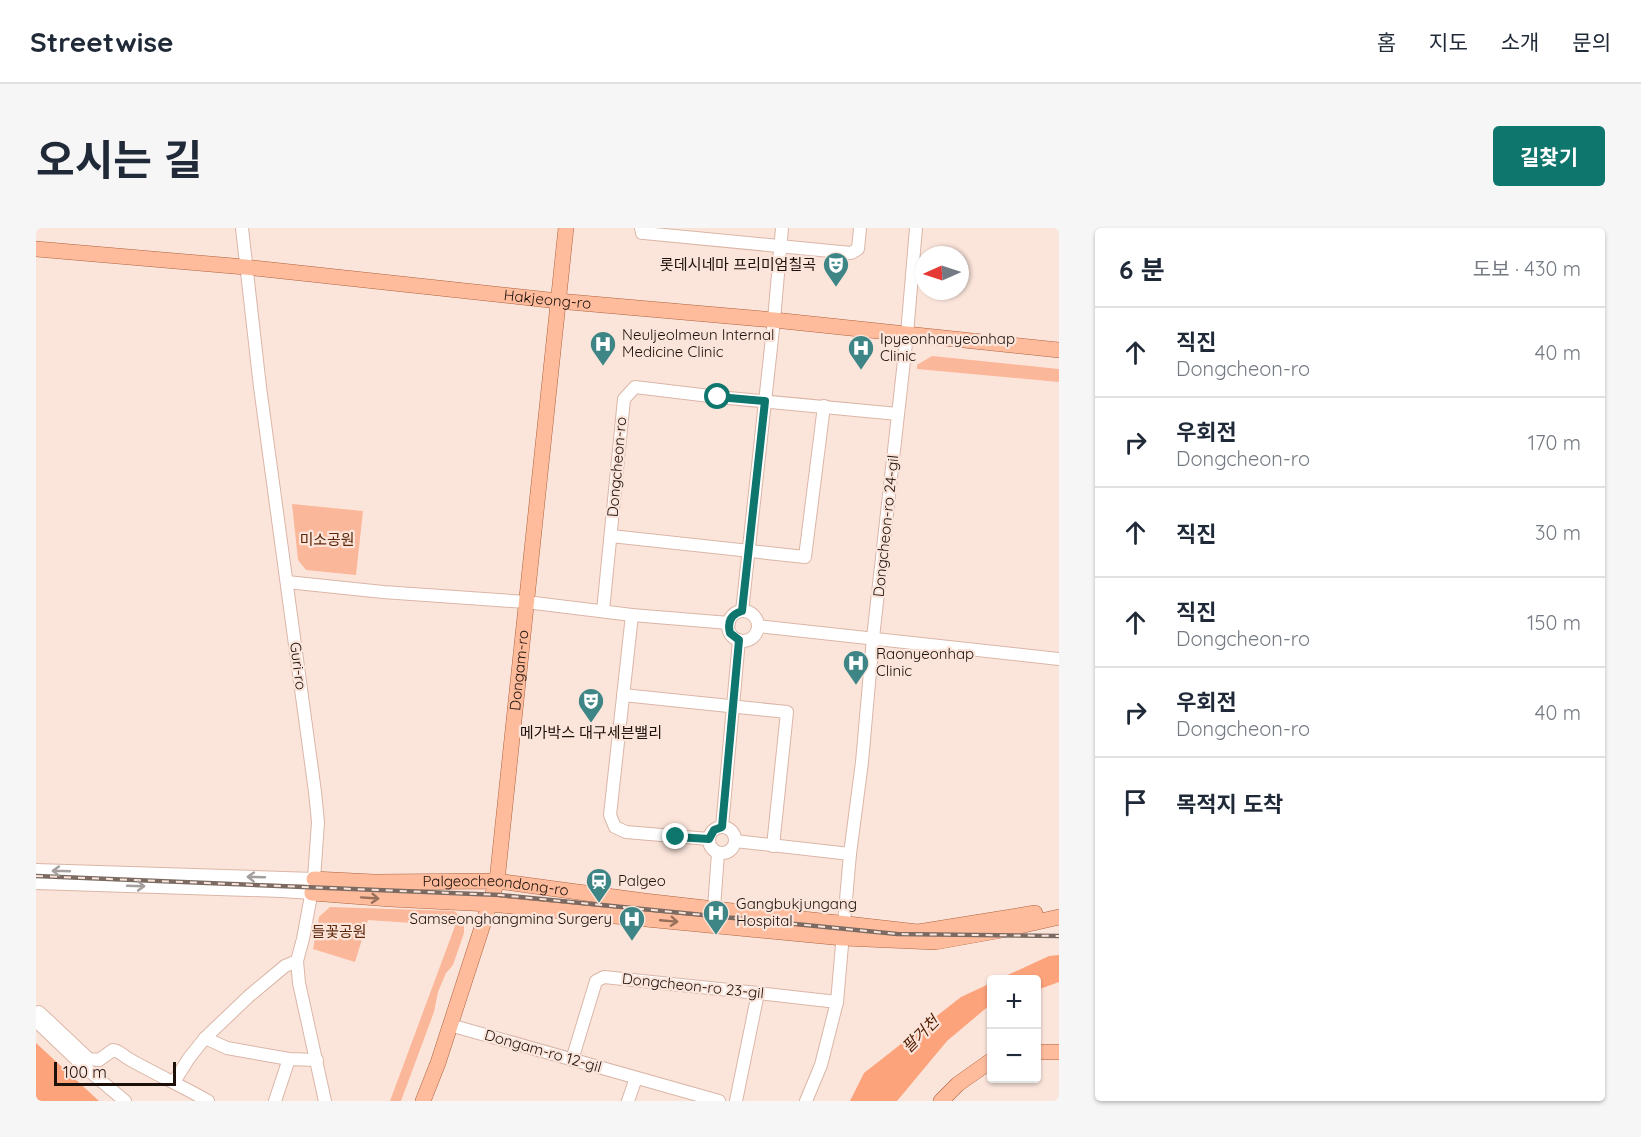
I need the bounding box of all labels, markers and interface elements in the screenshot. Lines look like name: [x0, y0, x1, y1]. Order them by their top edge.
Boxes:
text: Streetwise: [30, 24, 173, 59]
text: 홈: [1377, 29, 1396, 55]
text: 지도: [1429, 29, 1468, 55]
text: 소개: [1501, 29, 1539, 55]
text: 문의: [1572, 29, 1611, 55]
button: 길찾기: [1493, 126, 1605, 186]
text: 오시는 길: [36, 133, 202, 186]
north arrow: [915, 246, 969, 300]
theatre icon: 롯데시네마 프리미엄칠곡: [821, 250, 851, 288]
text: 6 분: [1119, 253, 1165, 286]
place label: 롯데시네마 프리미엄칠곡: [660, 255, 816, 274]
text: 도보 · 430 m: [1473, 256, 1581, 281]
street label: Hakjeong-ro: [503, 285, 592, 313]
place label: Neuljeolmeun Internal Medicine Clinic: [622, 325, 775, 361]
text: 직진: [1176, 328, 1216, 356]
hospital icon: Neuljeolmeun Internal Medicine Clinic: [588, 329, 618, 367]
place label: Ipyeonhanyeonhap Clinic: [880, 329, 1015, 365]
hospital icon: Ipyeonhanyeonhap Clinic: [846, 333, 876, 371]
icon: ahead: [1119, 336, 1152, 369]
text: 40 m: [1535, 340, 1581, 365]
text: Dongcheon-ro: [1176, 356, 1310, 381]
route start: [704, 383, 730, 409]
street label: Dongcheon-ro: [603, 416, 630, 518]
text: 우회전: [1176, 418, 1237, 446]
icon: right: [1119, 426, 1152, 459]
text: 170 m: [1528, 430, 1581, 455]
text: Dongcheon-ro: [1176, 446, 1310, 471]
street label: Dongcheon-ro 24-gil: [869, 454, 902, 598]
icon: ahead: [1119, 516, 1152, 549]
text: 직진: [1176, 520, 1216, 548]
text: 30 m: [1535, 520, 1581, 545]
park label: 미소공원: [299, 530, 355, 549]
text: 직진: [1176, 598, 1216, 626]
icon: ahead: [1119, 606, 1152, 639]
text: 150 m: [1527, 610, 1581, 635]
text: Dongcheon-ro: [1176, 626, 1310, 651]
street label: Dongam-ro: [505, 629, 532, 712]
street label: Guri-ro: [286, 641, 311, 691]
place label: Raonyeonhap Clinic: [876, 644, 974, 680]
hospital icon: Raonyeonhap Clinic: [841, 648, 871, 686]
theatre icon: 메가박스 대구세븐밸리: [576, 686, 606, 724]
text: 우회전: [1176, 688, 1237, 716]
icon: right: [1119, 696, 1152, 729]
text: 40 m: [1535, 700, 1581, 725]
text: Dongcheon-ro: [1176, 716, 1310, 741]
place label: 메가박스 대구세븐밸리: [520, 723, 662, 742]
icon: arrive: [1119, 786, 1152, 819]
text: 목적지 도착: [1176, 790, 1283, 818]
route end: [662, 823, 688, 849]
one-way arrow: [51, 865, 71, 877]
station icon: Palgeo: [584, 866, 614, 904]
one-way arrow: [246, 871, 266, 883]
street label: Palgeocheondong-ro: [422, 871, 570, 900]
place label: Palgeo: [618, 871, 666, 890]
one-way arrow: [126, 881, 146, 892]
one-way arrow: [360, 893, 380, 904]
place label: Gangbukjungang Hospital: [736, 894, 857, 930]
hospital icon: Gangbukjungang Hospital: [701, 898, 731, 936]
hospital icon: Samseonghangmina Surgery: [617, 904, 647, 942]
place label: Samseonghangmina Surgery: [409, 909, 612, 928]
one-way arrow: [659, 916, 679, 927]
park label: 들꽃공원: [311, 922, 367, 941]
street label: Dongcheon-ro 23-gil: [621, 969, 765, 1002]
map controls: [987, 975, 1041, 1083]
button: +: [987, 975, 1041, 1029]
water label: 팔거천: [897, 1010, 944, 1057]
street label: Dongam-ro 12-gil: [482, 1025, 604, 1076]
button: −: [987, 1029, 1041, 1083]
scale bar: [54, 1059, 176, 1086]
text: 100 m: [63, 1062, 107, 1082]

